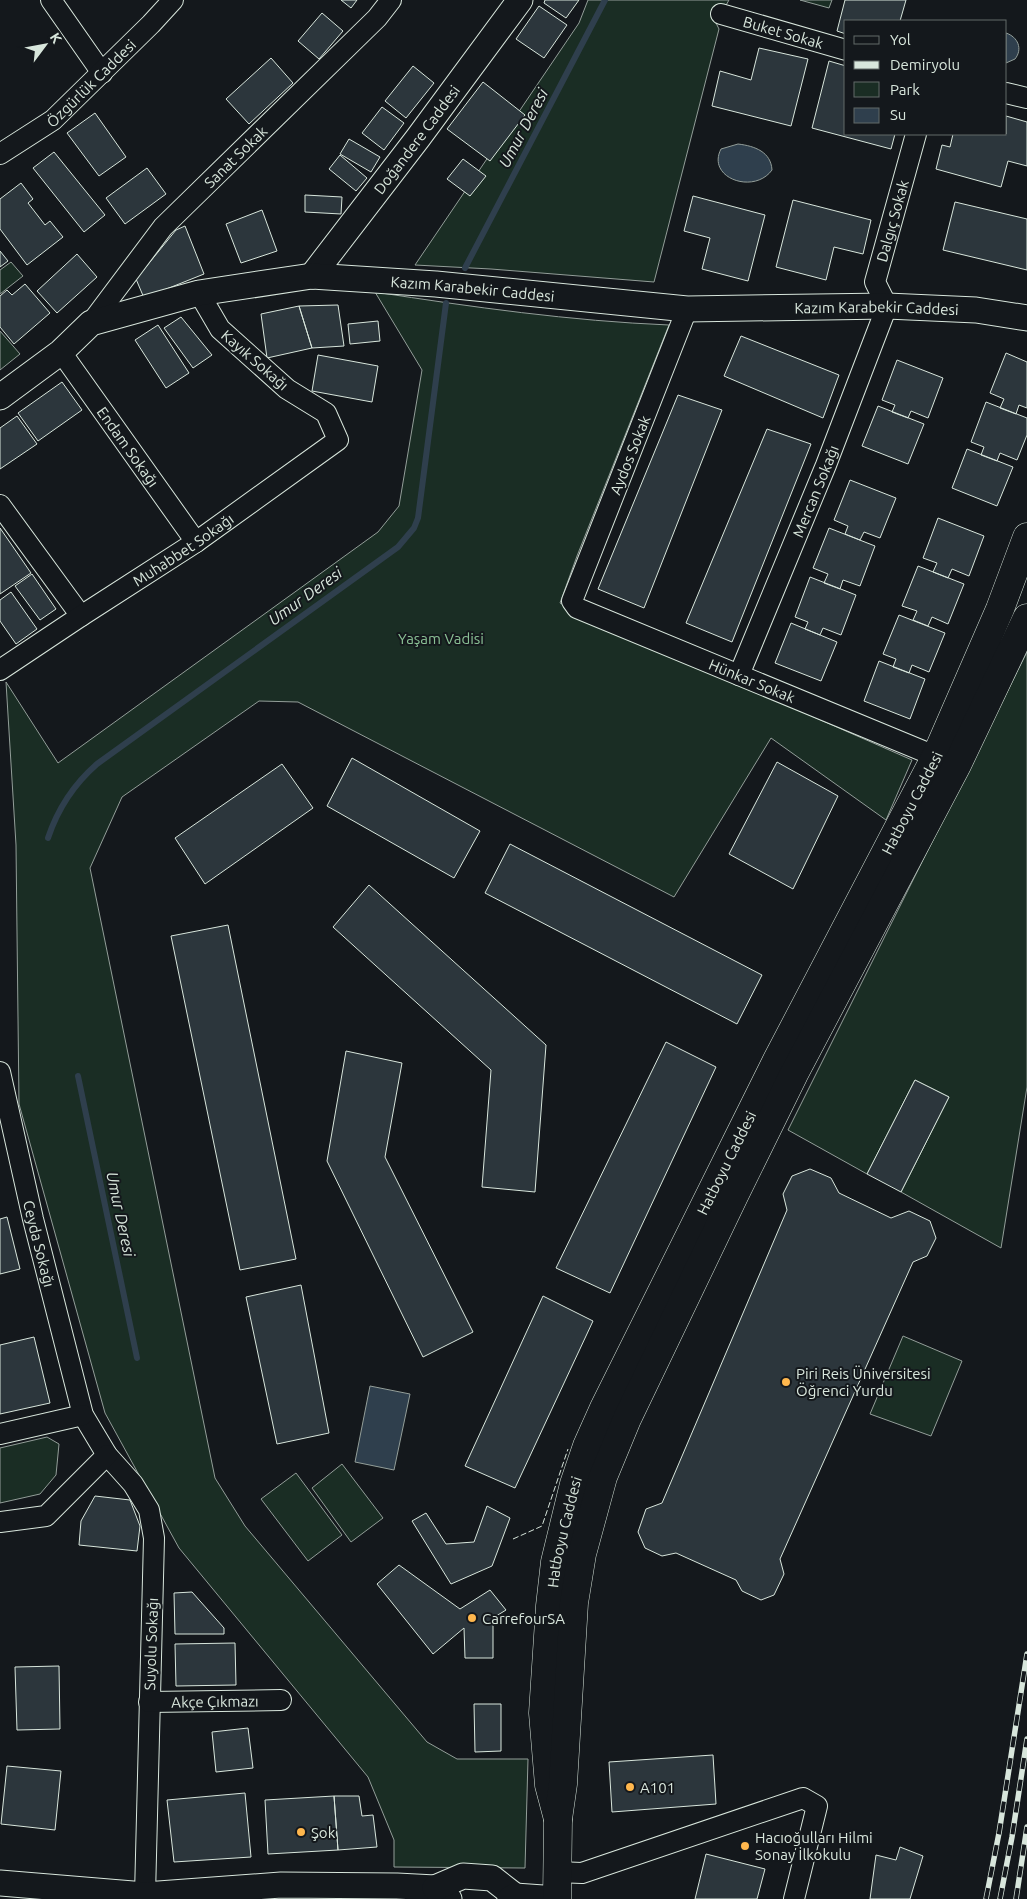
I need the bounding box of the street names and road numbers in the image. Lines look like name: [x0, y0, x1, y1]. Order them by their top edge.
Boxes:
street label: Buket Sokak: [741, 12, 826, 52]
street label: Özgürlük Caddesi: [43, 36, 139, 130]
street label: Doğandere Caddesi: [370, 82, 463, 197]
street label: Sanat Sokak: [200, 122, 270, 191]
street label: Dalgıç Sokak: [872, 177, 912, 264]
street label: Kazım Karabekir Caddesi: [390, 273, 555, 304]
street label: Kazım Karabekir Caddesi: [794, 297, 959, 318]
street label: Kayık Sokağı: [218, 326, 292, 394]
street label: Endam Sokağı: [94, 403, 162, 490]
street label: Aydos Sokak: [606, 413, 654, 497]
street label: Mercan Sokağı: [789, 443, 841, 540]
street label: Muhabbet Sokağı: [129, 510, 236, 589]
street label: Hünkar Sokak: [707, 655, 798, 706]
street label: Hatboyu Caddesi: [878, 749, 945, 857]
street label: Hatboyu Caddesi: [693, 1108, 759, 1217]
street label: Ceyda Sokağı: [21, 1199, 58, 1289]
street label: Hatboyu Caddesi: [544, 1474, 585, 1589]
street label: Suyolu Sokağı: [141, 1597, 161, 1691]
street label: Akçe Çıkmazı: [171, 1692, 259, 1710]

